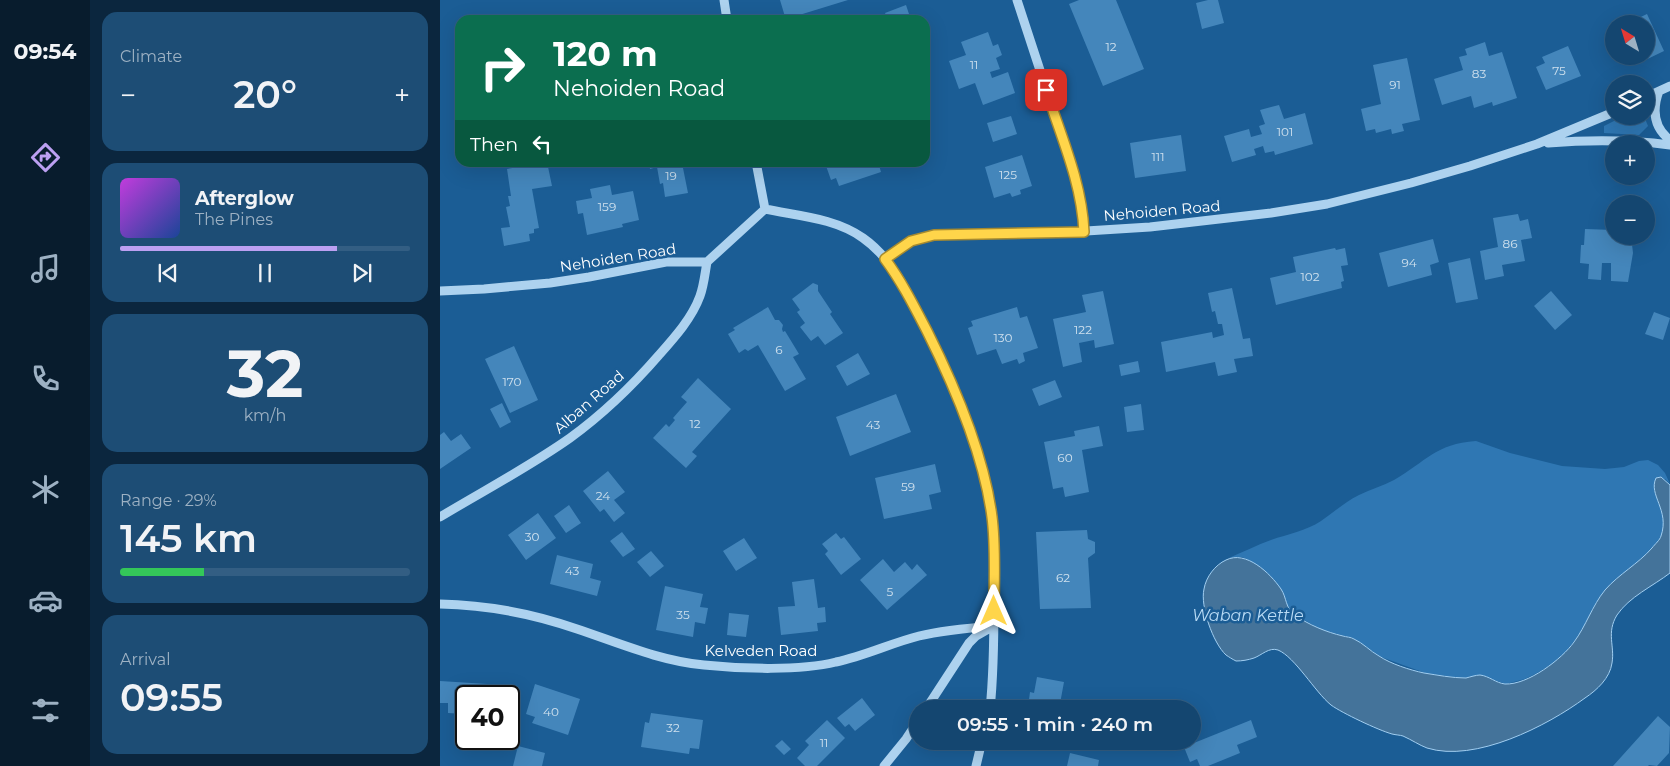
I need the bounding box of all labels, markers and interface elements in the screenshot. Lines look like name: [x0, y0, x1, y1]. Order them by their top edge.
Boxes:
north arrow: [1605, 15, 1655, 65]
map controls: [1605, 15, 1655, 245]
text: 120 m: [553, 32, 658, 75]
icon: right: [470, 35, 535, 100]
text: 09:54: [14, 38, 76, 65]
house number: 12: [1105, 39, 1117, 54]
text: Climate: [120, 47, 182, 66]
house number: 11: [970, 57, 978, 72]
house number: 75: [1552, 63, 1566, 78]
house number: 83: [1472, 66, 1486, 81]
pin: [1025, 69, 1067, 111]
text: 20°: [233, 71, 297, 118]
text: Nehoiden Road: [553, 75, 725, 102]
button: layers: [1605, 75, 1655, 125]
icon: arrive: [1032, 76, 1060, 104]
house number: 91: [1389, 77, 1401, 92]
text: −: [120, 78, 136, 112]
text: +: [394, 78, 410, 112]
house number: 101: [1277, 124, 1293, 139]
icon: left: [528, 130, 556, 158]
text: Then: [470, 133, 518, 156]
button: +: [1605, 135, 1655, 185]
icon: directions: [28, 140, 63, 175]
house number: 111: [1152, 149, 1165, 164]
house number: 125: [999, 167, 1017, 182]
house number: 19: [665, 168, 677, 183]
text: Afterglow: [195, 187, 294, 210]
button: −: [1605, 195, 1655, 245]
street label: Nehoiden Road: [1103, 196, 1221, 225]
house number: 159: [598, 199, 616, 214]
text: The Pines: [195, 210, 273, 229]
house number: 86: [1503, 236, 1517, 251]
street label: Nehoiden Road: [558, 239, 677, 276]
icon: music: [28, 251, 63, 286]
house number: 94: [1401, 255, 1417, 270]
icon: previous: [154, 259, 182, 287]
icon: pause: [251, 259, 279, 287]
icon: next: [348, 259, 376, 287]
house number: 102: [1300, 269, 1320, 284]
house number: 122: [1074, 322, 1092, 337]
house number: 130: [993, 330, 1013, 345]
text: 32: [227, 334, 303, 413]
house number: 6: [775, 342, 783, 357]
icon: phone: [28, 361, 63, 396]
street label: Alban Road: [550, 366, 628, 437]
house number: 170: [502, 374, 522, 389]
text: km/h: [244, 406, 286, 425]
house number: 12: [689, 416, 701, 431]
house number: 43: [866, 417, 880, 432]
house number: 60: [1057, 450, 1073, 465]
icon: climate: [28, 472, 63, 507]
house number: 59: [901, 479, 915, 494]
house number: 24: [596, 488, 610, 503]
text: Range · 29%: [120, 491, 217, 510]
text: 145 km: [120, 515, 257, 562]
house number: 30: [525, 529, 539, 544]
house number: 43: [565, 563, 579, 578]
house number: 62: [1056, 570, 1070, 585]
icon: car: [28, 583, 63, 618]
house number: 5: [887, 584, 894, 599]
position arrow: [967, 584, 1019, 636]
water label: Waban Kettle: [1192, 606, 1304, 625]
house number: 35: [676, 607, 690, 622]
street label: Kelveden Road: [705, 641, 817, 660]
text: Arrival: [120, 650, 170, 669]
text: 09:55: [120, 674, 223, 721]
speed limit sign: 40: [455, 685, 520, 750]
icon: filters: [28, 693, 63, 728]
house number: 40: [543, 704, 559, 719]
text: 09:55 · 1 min · 240 m: [957, 713, 1153, 736]
house number: 32: [666, 720, 680, 735]
house number: 11: [820, 735, 828, 750]

